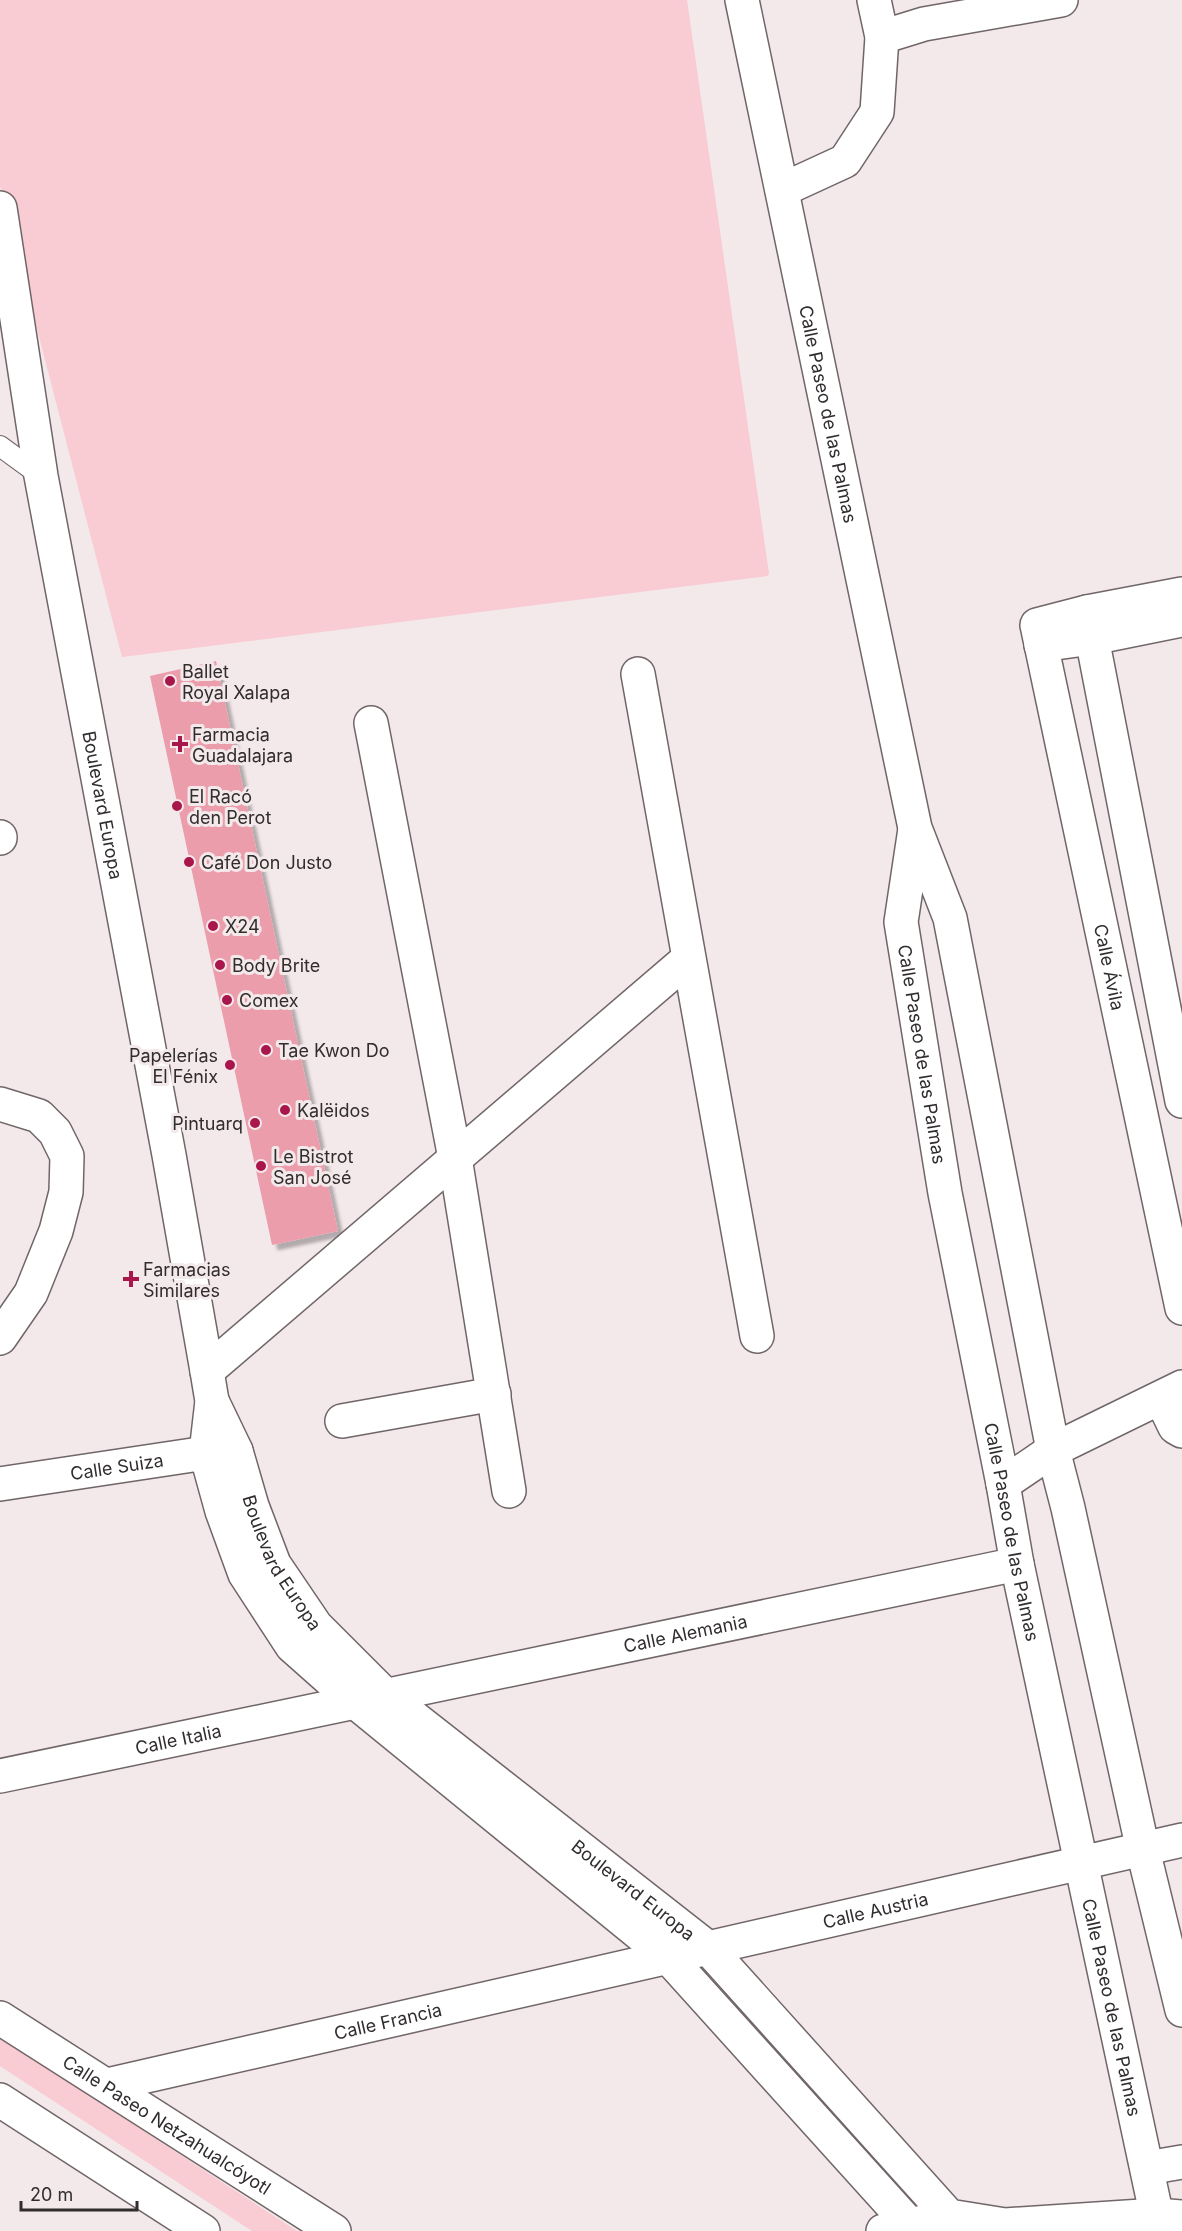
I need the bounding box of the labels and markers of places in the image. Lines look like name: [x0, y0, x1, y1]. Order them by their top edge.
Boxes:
place label: Ballet Royal Xalapa: [182, 661, 290, 703]
marker: Ballet Royal Xalapa: [163, 674, 177, 688]
place label: Farmacia Guadalajara: [192, 724, 293, 766]
marker: Farmacia Guadalajara: [173, 737, 187, 751]
place label: El Racó den Perot: [189, 786, 271, 828]
marker: El Racó den Perot: [170, 799, 184, 813]
place label: Café Don Justo: [201, 852, 332, 873]
marker: Café Don Justo: [182, 855, 196, 869]
place label: X24: [225, 916, 260, 937]
marker: X24: [206, 919, 220, 933]
place label: Body Brite: [232, 955, 320, 976]
marker: Body Brite: [213, 958, 227, 972]
place label: Comex: [239, 990, 299, 1011]
marker: Comex: [220, 993, 234, 1007]
place label: Tae Kwon Do: [278, 1040, 390, 1061]
marker: Tae Kwon Do: [259, 1043, 273, 1057]
place label: Papelerías El Fénix: [129, 1045, 218, 1087]
marker: Papelerías El Fénix: [223, 1058, 237, 1072]
place label: Kalëidos: [297, 1100, 370, 1121]
marker: Kalëidos: [278, 1103, 292, 1117]
place label: Pintuarq: [172, 1113, 243, 1134]
marker: Pintuarq: [248, 1116, 262, 1130]
place label: Le Bistrot San José: [273, 1146, 354, 1188]
marker: Le Bistrot San José: [254, 1159, 268, 1173]
place label: Farmacias Similares: [143, 1259, 230, 1301]
marker: Farmacias Similares: [124, 1272, 138, 1286]

